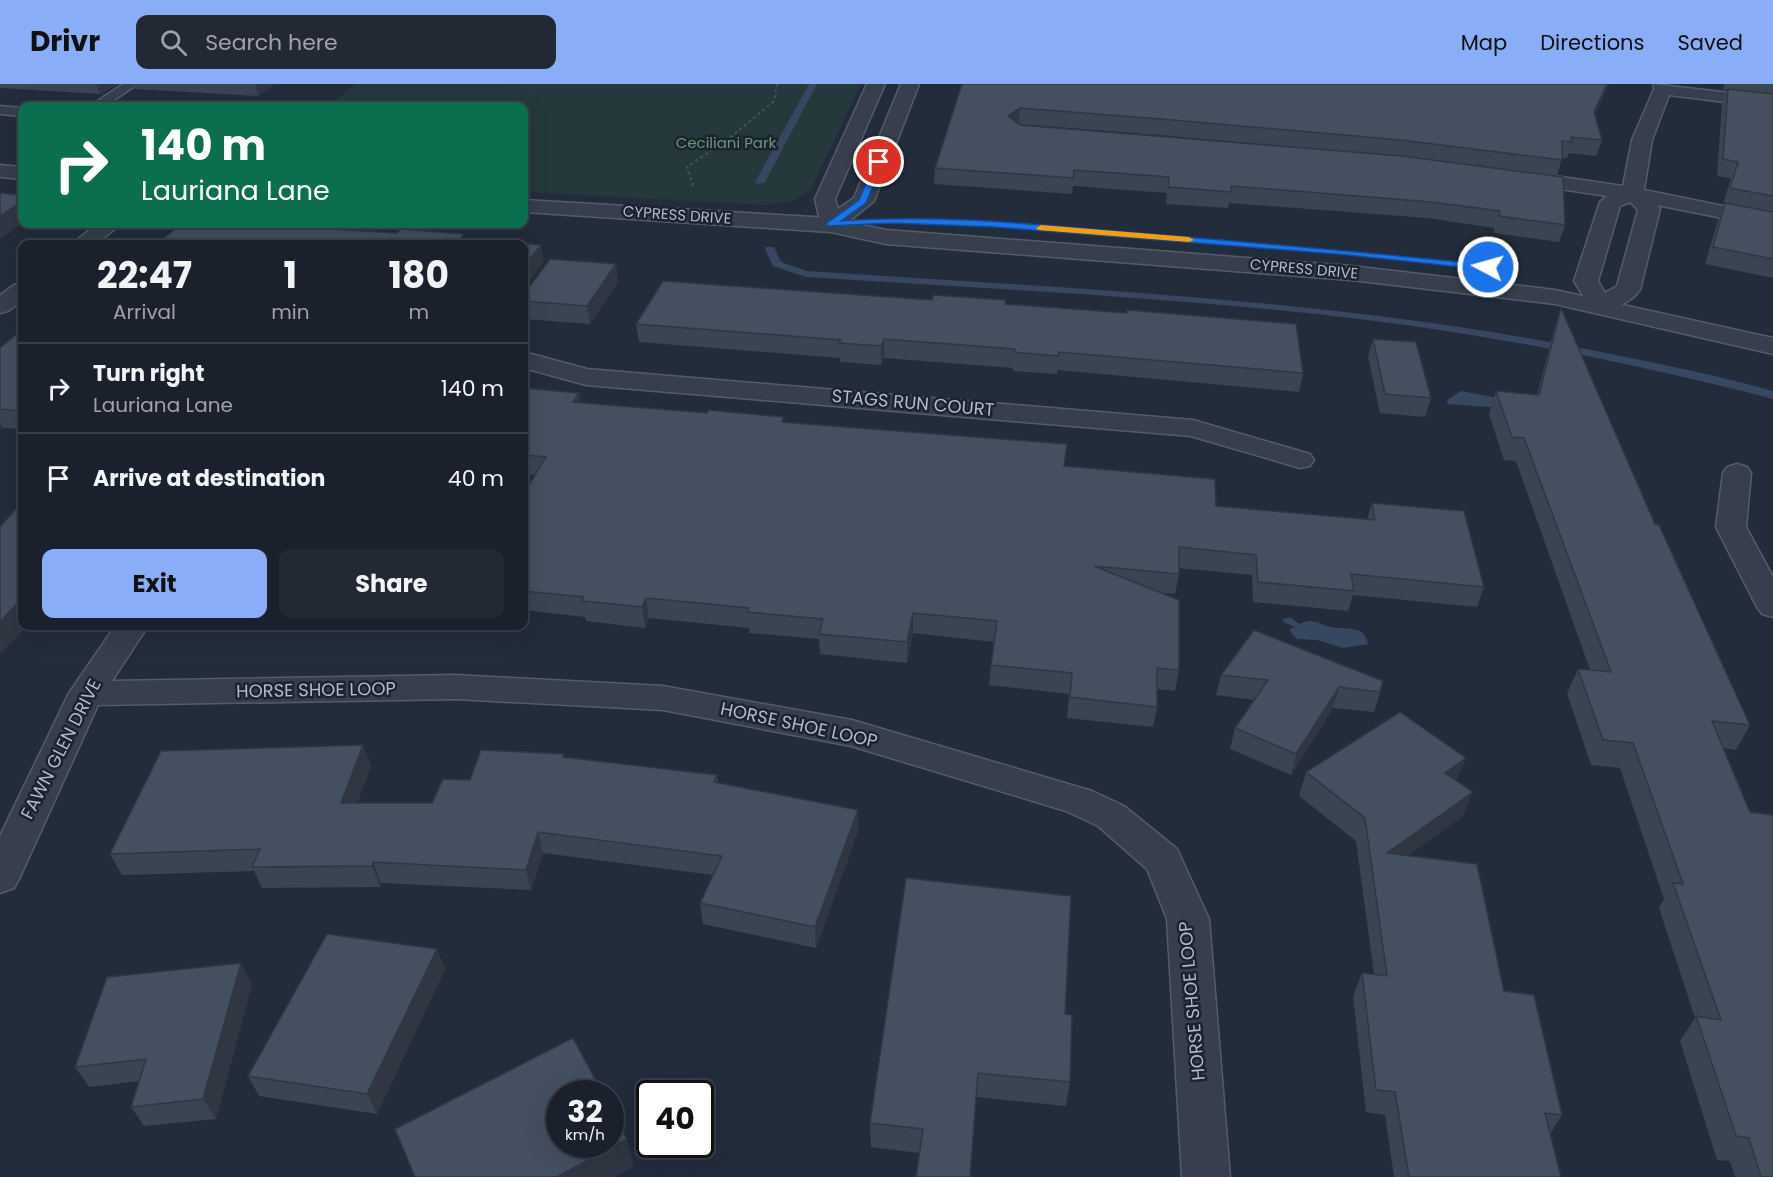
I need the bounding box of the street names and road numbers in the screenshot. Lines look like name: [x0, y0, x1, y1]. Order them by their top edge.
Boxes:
street label: CYPRESS DRIVE: [622, 200, 732, 229]
street label: CYPRESS DRIVE: [1249, 253, 1359, 284]
street label: STAGS RUN COURT: [831, 383, 996, 422]
street label: FAWN GLEN DRIVE: [14, 674, 107, 823]
street label: HORSE SHOE LOOP: [236, 676, 396, 703]
street label: HORSE SHOE LOOP: [718, 696, 880, 753]
street label: HORSE SHOE LOOP: [1172, 920, 1211, 1082]

